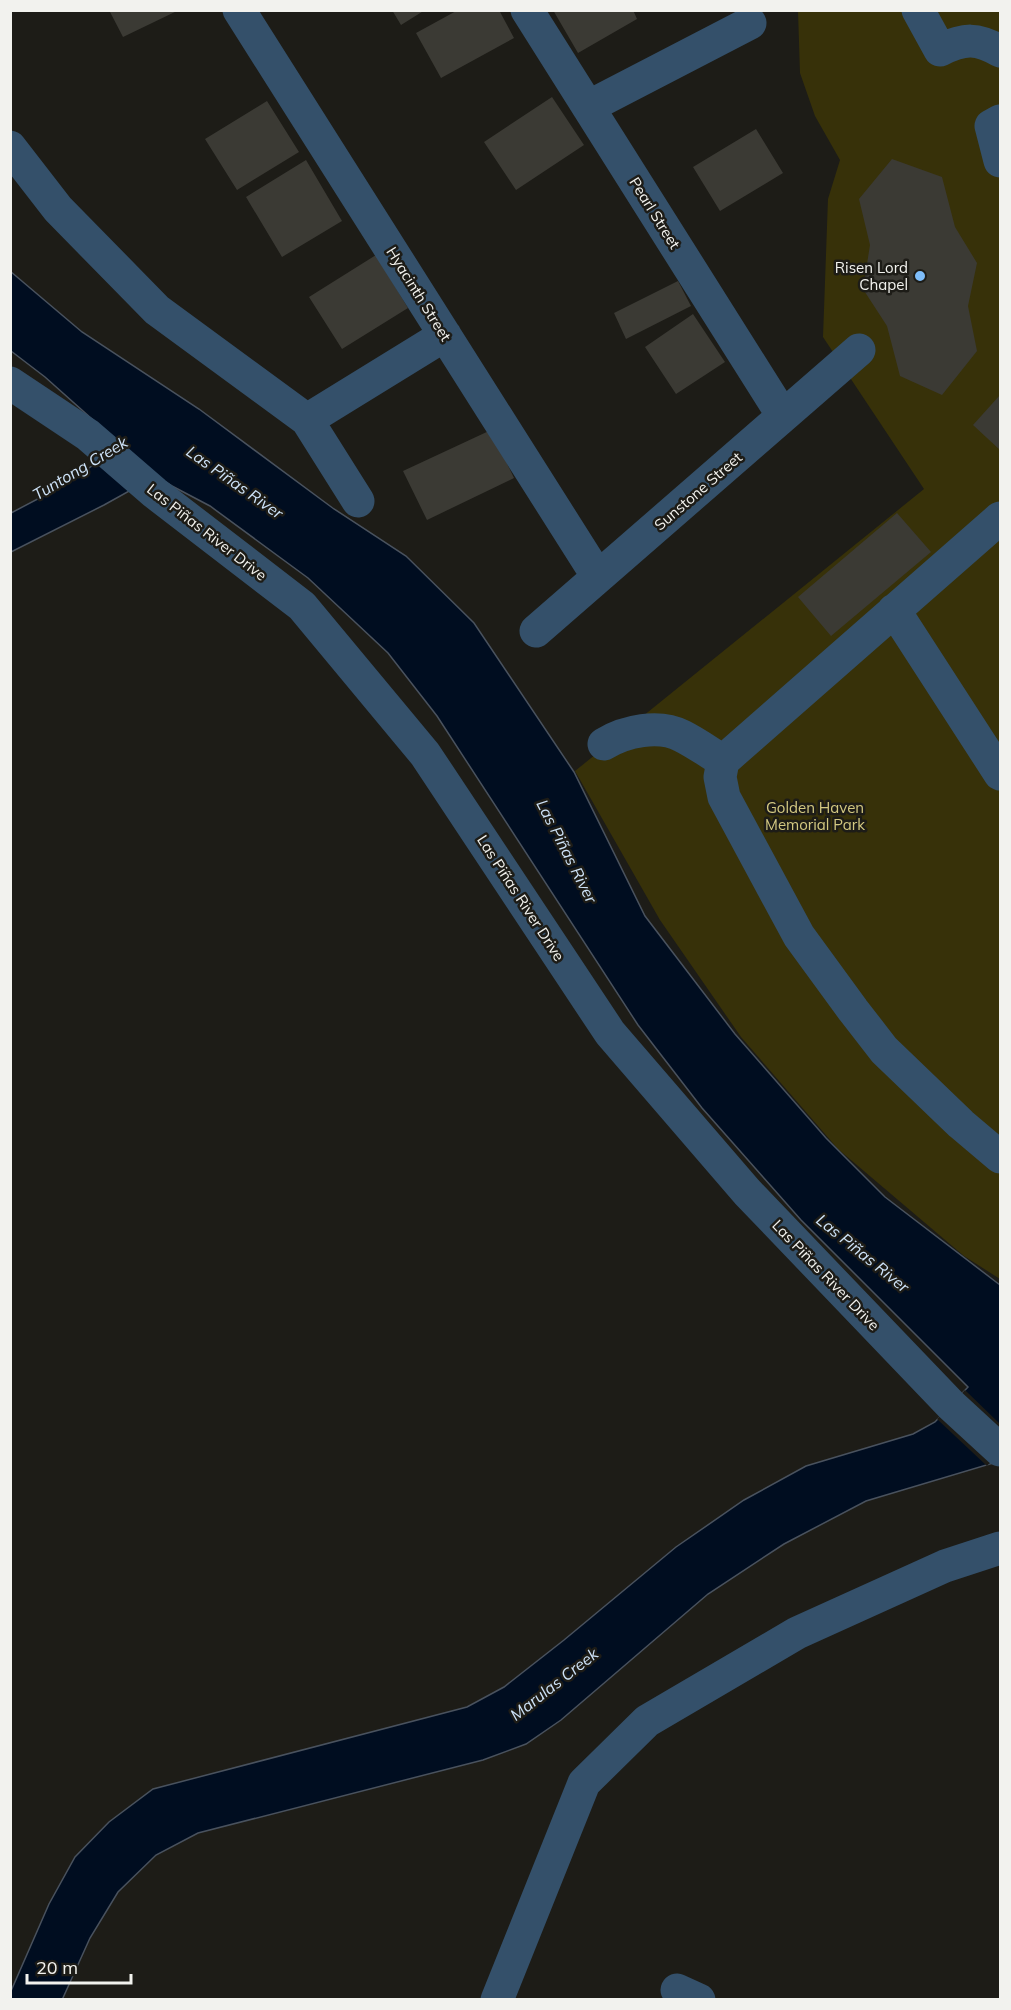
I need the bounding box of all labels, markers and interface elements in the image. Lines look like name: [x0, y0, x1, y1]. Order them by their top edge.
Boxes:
street label: Pearl Street: [625, 174, 685, 252]
street label: Hyacinth Street: [382, 243, 456, 345]
place label: Risen Lord Chapel: [835, 258, 908, 294]
marker: Risen Lord Chapel: [913, 269, 927, 283]
water label: Tuntong Creek: [29, 431, 132, 504]
water label: Las Piñas River: [183, 441, 288, 523]
street label: Sunstone Street: [650, 448, 746, 534]
street label: Las Piñas River Drive: [143, 479, 271, 585]
water label: Las Piñas River: [532, 796, 602, 907]
park label: Golden Haven Memorial Park: [765, 798, 865, 834]
street label: Las Piñas River Drive: [473, 831, 569, 965]
water label: Las Piñas River: [813, 1210, 914, 1297]
street label: Las Piñas River Drive: [768, 1216, 884, 1334]
water label: Marulas Creek: [506, 1643, 603, 1725]
scale bar: [27, 1947, 130, 1985]
text: 20 m: [36, 1956, 78, 1979]

